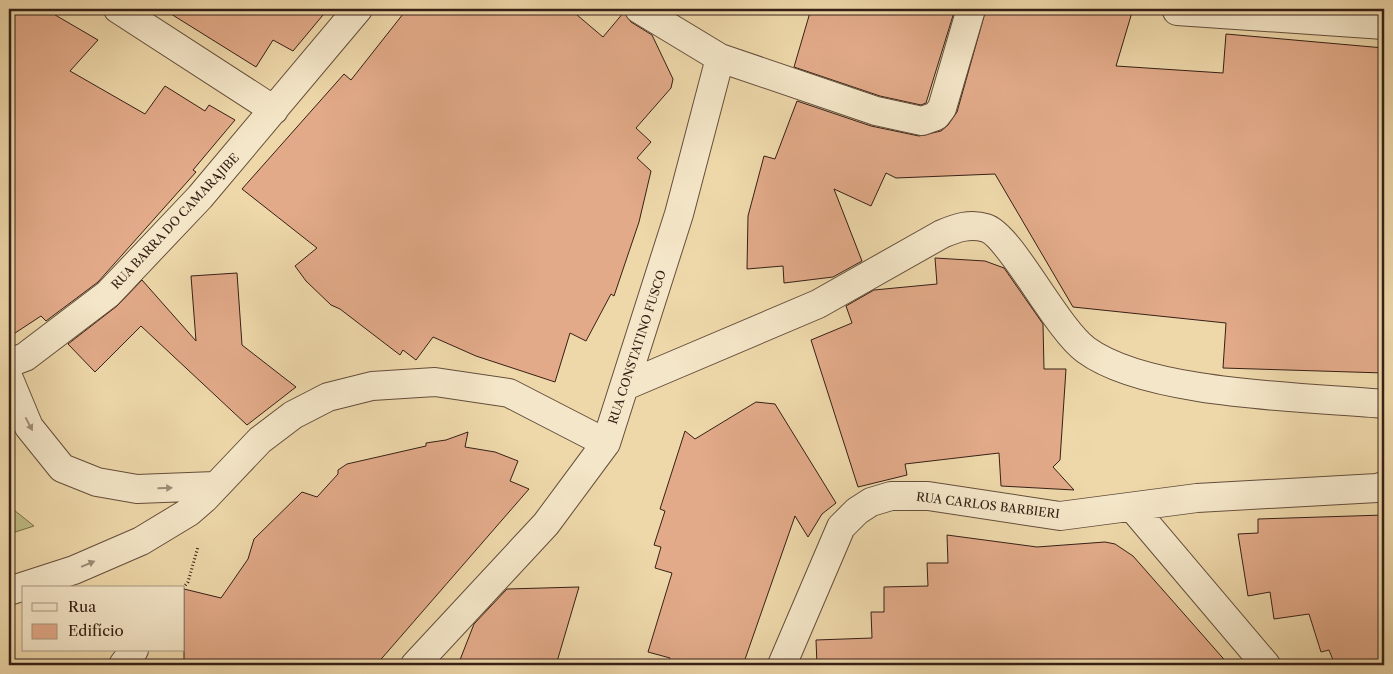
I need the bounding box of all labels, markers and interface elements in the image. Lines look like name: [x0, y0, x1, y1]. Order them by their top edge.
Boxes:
street label: RUA BARRA DO CAMARAJIBE: [108, 150, 242, 292]
street label: RUA CONSTATINO FUSCO: [605, 268, 669, 426]
one-way arrow: [25, 416, 33, 431]
one-way arrow: [158, 484, 174, 492]
street label: RUA CARLOS BARBIERI: [915, 489, 1061, 521]
one-way arrow: [81, 560, 95, 568]
legend: [22, 586, 185, 652]
text: Rua: [68, 597, 96, 616]
text: Edifício: [68, 621, 124, 640]

